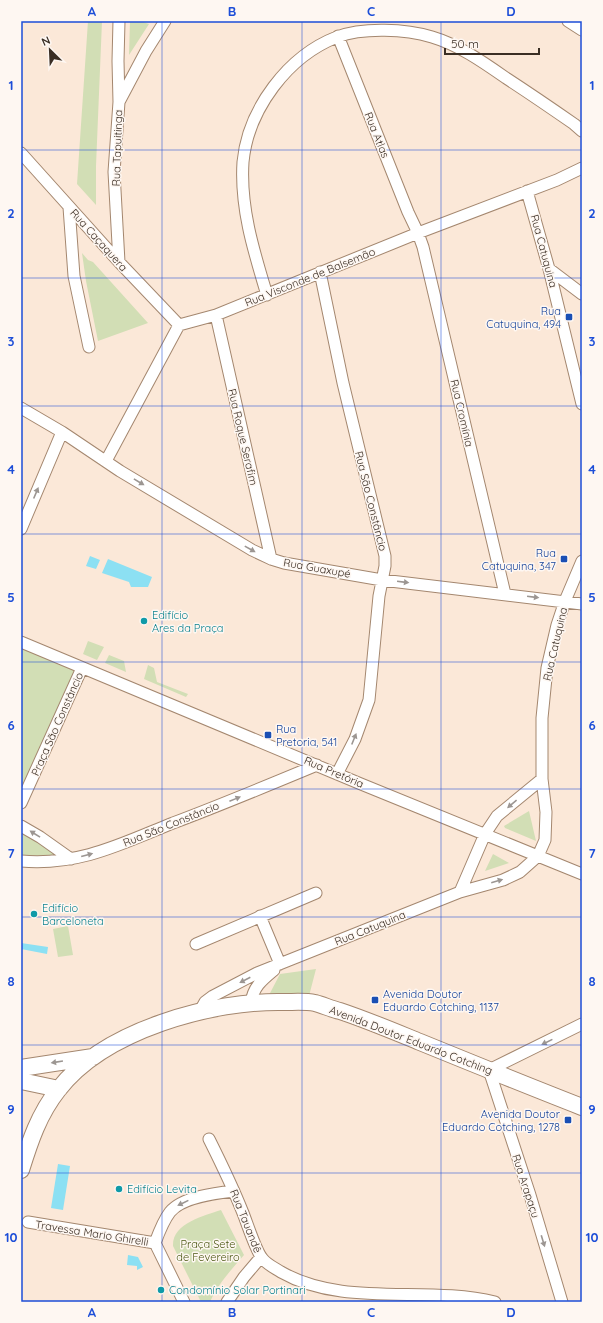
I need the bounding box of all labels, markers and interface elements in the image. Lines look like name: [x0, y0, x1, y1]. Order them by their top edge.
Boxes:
text: A: [88, 3, 97, 19]
text: B: [228, 3, 236, 19]
text: C: [367, 3, 375, 19]
text: D: [506, 3, 516, 19]
north arrow: [30, 30, 70, 70]
scale bar: [445, 30, 539, 56]
text: N: [39, 33, 52, 49]
text: 50 m: [451, 36, 479, 51]
text: 1: [8, 77, 14, 93]
text: 1: [589, 77, 595, 93]
street label: Rua Tapuitinga: [109, 109, 125, 187]
street label: Rua Atlas: [361, 110, 393, 160]
text: 2: [7, 205, 15, 221]
text: 2: [588, 205, 596, 221]
street label: Rua Caçaquera: [67, 206, 131, 274]
street label: Rua Catuquina: [527, 213, 561, 289]
street label: Rua Visconde de Balsemão: [243, 244, 378, 310]
place label: Rua Catuquina, 494: [486, 304, 561, 331]
marker: Rua Catuquina, 494: [564, 312, 574, 322]
text: 3: [8, 333, 15, 349]
text: 3: [589, 333, 596, 349]
street label: Rua Cromínia: [447, 378, 477, 448]
street label: Rua Roque Serafim: [225, 387, 261, 487]
street label: Rua São Constâncio: [352, 450, 390, 553]
text: 4: [7, 461, 15, 477]
text: 4: [588, 461, 596, 477]
one-way arrow: [133, 478, 145, 485]
one-way arrow: [33, 488, 39, 499]
one-way arrow: [244, 545, 256, 552]
place label: Rua Catuquina, 347: [482, 546, 556, 573]
marker: Rua Catuquina, 347: [559, 554, 569, 564]
street label: Rua Guaxupé: [282, 555, 352, 581]
one-way arrow: [397, 579, 410, 585]
text: 5: [7, 589, 15, 605]
text: 5: [588, 589, 596, 605]
one-way arrow: [527, 594, 539, 600]
street label: Rua Catuquina: [540, 606, 570, 682]
place label: Edifício Ares da Praça: [152, 608, 224, 635]
marker: Edifício Ares da Praça: [139, 616, 149, 626]
street label: Praça São Constâncio: [28, 670, 86, 778]
text: 6: [7, 717, 15, 733]
text: 6: [588, 717, 596, 733]
place label: Rua Pretoria, 541: [276, 722, 337, 749]
marker: Rua Pretoria, 541: [263, 730, 273, 740]
one-way arrow: [352, 732, 358, 744]
street label: Rua Pretória: [302, 753, 366, 791]
one-way arrow: [229, 795, 241, 801]
street label: Rua São Constâncio: [121, 798, 221, 850]
one-way arrow: [507, 799, 518, 808]
one-way arrow: [30, 830, 40, 838]
text: 7: [7, 845, 15, 861]
text: 7: [588, 845, 596, 861]
one-way arrow: [81, 852, 94, 858]
one-way arrow: [492, 878, 504, 884]
place label: Edifício Barceloneta: [42, 901, 104, 928]
street label: Rua Catuquina: [332, 907, 408, 949]
marker: Edifício Barceloneta: [29, 909, 39, 919]
text: 8: [7, 973, 15, 989]
text: 8: [588, 973, 596, 989]
one-way arrow: [239, 976, 250, 983]
place label: Avenida Doutor Eduardo Cotching, 1137: [383, 987, 499, 1014]
marker: Avenida Doutor Eduardo Cotching, 1137: [370, 995, 380, 1005]
street label: Avenida Doutor Eduardo Cotching: [327, 1002, 495, 1078]
one-way arrow: [542, 1038, 553, 1045]
one-way arrow: [51, 1059, 63, 1065]
text: 9: [7, 1101, 15, 1117]
text: 9: [588, 1101, 596, 1117]
place label: Avenida Doutor Eduardo Cotching, 1278: [442, 1107, 561, 1134]
marker: Avenida Doutor Eduardo Cotching, 1278: [563, 1115, 573, 1125]
street label: Rua Arapaçu: [509, 1152, 543, 1220]
place label: Edifício Levita: [127, 1182, 197, 1196]
marker: Edifício Levita: [114, 1184, 124, 1194]
street label: Rua Tauandê: [227, 1187, 265, 1255]
one-way arrow: [177, 1200, 189, 1206]
street label: Travessa Mario Ghirelli: [34, 1217, 150, 1249]
text: 10: [4, 1229, 18, 1245]
text: 10: [585, 1229, 599, 1245]
one-way arrow: [540, 1235, 546, 1247]
park label: Praça Sete de Fevereiro: [176, 1237, 240, 1264]
place label: Condomínio Solar Portinari: [169, 1283, 306, 1297]
marker: Condomínio Solar Portinari: [156, 1285, 166, 1295]
text: A: [88, 1304, 97, 1320]
text: B: [228, 1304, 236, 1320]
text: C: [367, 1304, 375, 1320]
text: D: [506, 1304, 516, 1320]

